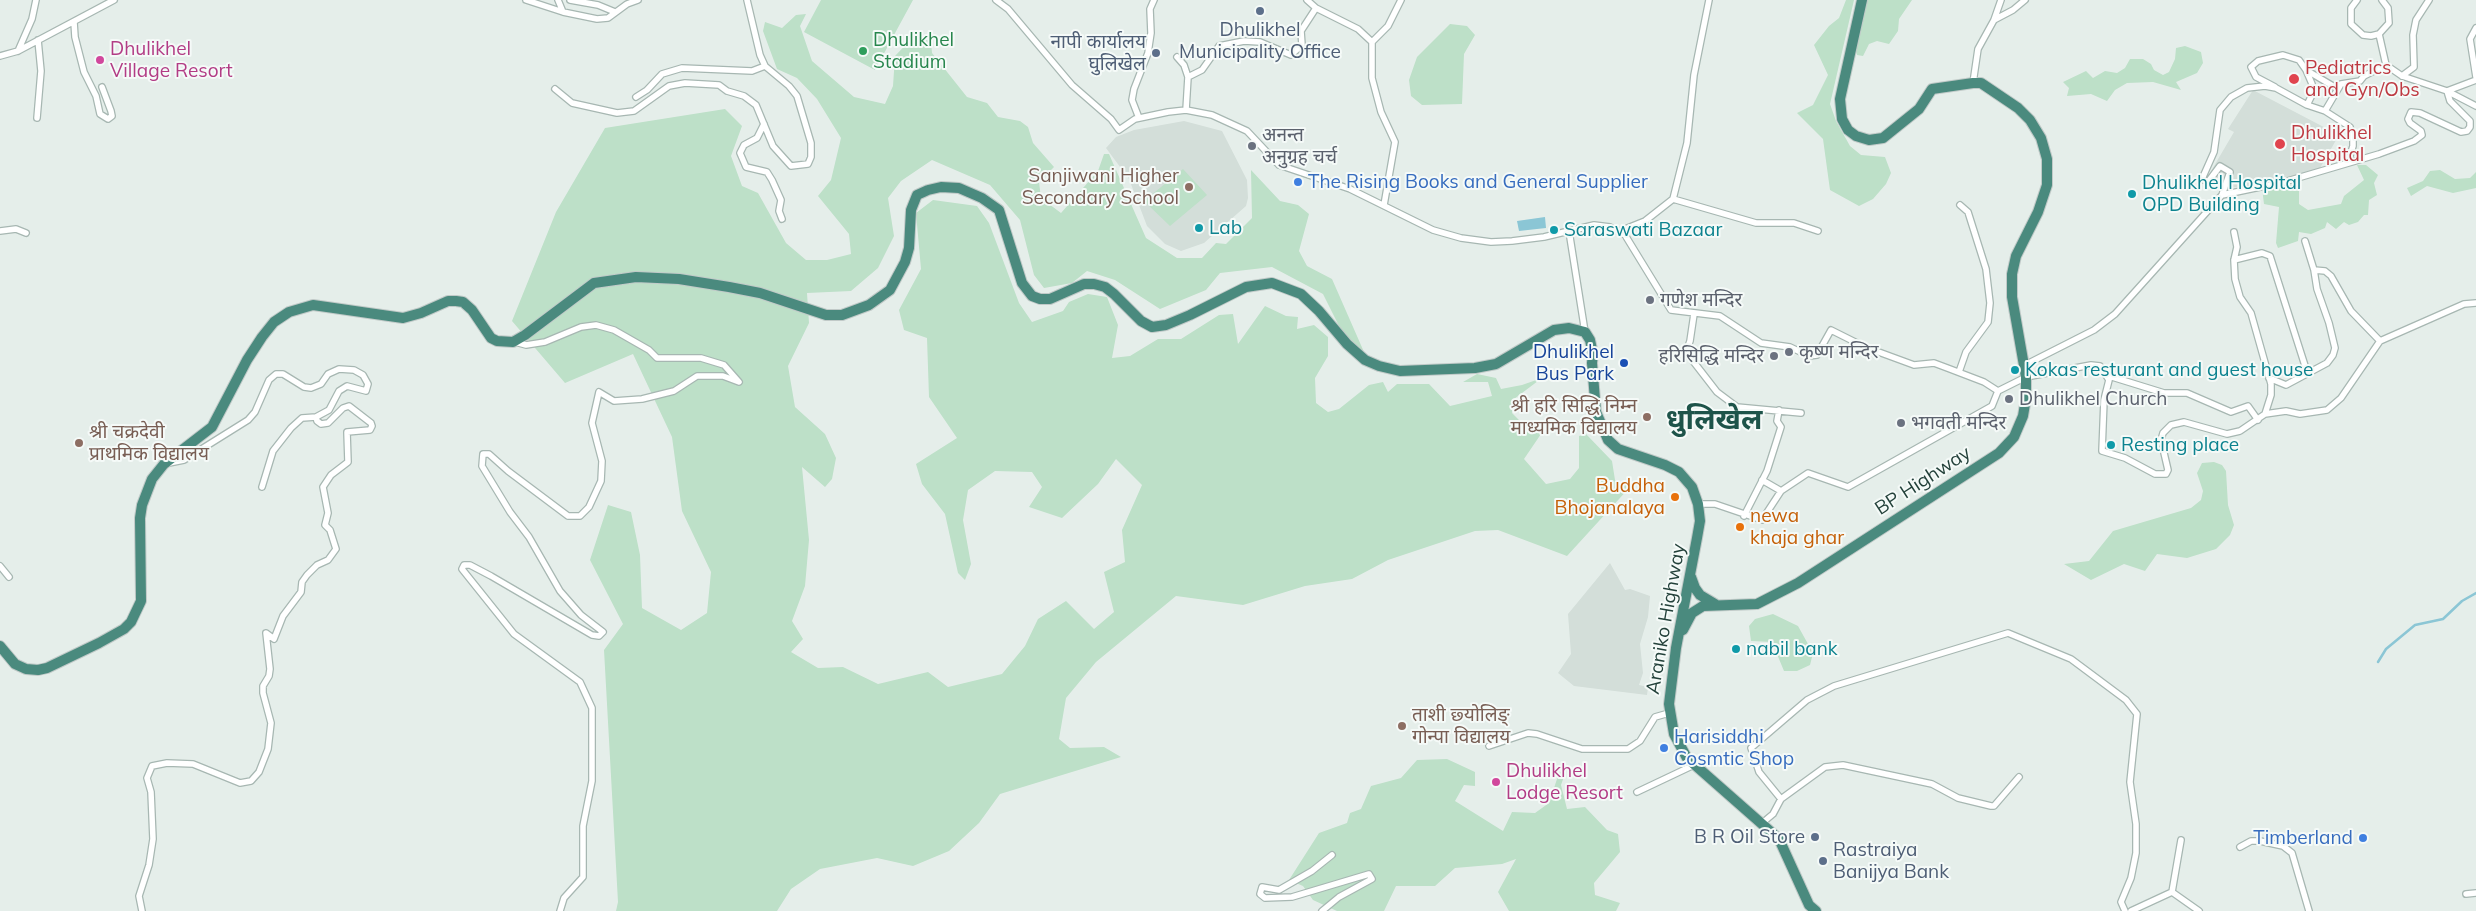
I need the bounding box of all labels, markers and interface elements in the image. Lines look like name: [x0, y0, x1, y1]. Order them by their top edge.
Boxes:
marker: Dhulikhel Municipality Office: [1254, 5, 1266, 17]
place label: Dhulikhel Municipality Office: [1179, 19, 1341, 63]
place label: Dhulikhel Stadium: [873, 29, 954, 73]
place label: नापी कार्यालय घुलिखेल: [1051, 31, 1146, 75]
place label: Dhulikhel Village Resort: [110, 38, 233, 82]
marker: Dhulikhel Stadium: [857, 45, 869, 57]
marker: नापी कार्यालय घुलिखेल: [1150, 47, 1162, 59]
marker: Dhulikhel Village Resort: [94, 54, 106, 66]
place label: Pediatrics and Gyn/Obs: [2305, 57, 2420, 101]
marker: Pediatrics and Gyn/Obs: [2287, 72, 2301, 86]
place label: Dhulikhel Hospital: [2291, 122, 2372, 166]
place label: अनन्त अनुग्रह चर्च: [1262, 124, 1337, 168]
marker: Dhulikhel Hospital: [2273, 137, 2287, 151]
marker: अनन्त अनुग्रह चर्च: [1246, 140, 1258, 152]
place label: Sanjiwani Higher Secondary School: [1022, 165, 1179, 209]
place label: The Rising Books and General Supplier: [1308, 171, 1648, 193]
place label: Dhulikhel Hospital OPD Building: [2142, 172, 2301, 216]
marker: The Rising Books and General Supplier: [1292, 176, 1304, 188]
marker: Sanjiwani Higher Secondary School: [1183, 181, 1195, 193]
marker: Dhulikhel Hospital OPD Building: [2126, 188, 2138, 200]
place label: Lab: [1209, 217, 1242, 239]
place label: Saraswati Bazaar: [1564, 219, 1722, 241]
marker: Lab: [1193, 222, 1205, 234]
marker: Saraswati Bazaar: [1548, 224, 1560, 236]
place label: गणेश मन्दिर: [1660, 289, 1742, 311]
marker: गणेश मन्दिर: [1644, 294, 1656, 306]
place label: Dhulikhel Bus Park: [1533, 341, 1614, 385]
place label: कृष्ण मन्दिर: [1799, 341, 1878, 363]
place label: हरिसिद्धि मन्दिर: [1658, 345, 1764, 367]
marker: कृष्ण मन्दिर: [1783, 346, 1795, 358]
marker: हरिसिद्धि मन्दिर: [1768, 350, 1780, 362]
marker: Dhulikhel Bus Park: [1618, 357, 1630, 369]
place label: Kokas resturant and guest house: [2025, 359, 2313, 381]
marker: Kokas resturant and guest house: [2009, 364, 2021, 376]
place label: Dhulikhel Church: [2019, 388, 2167, 410]
marker: Dhulikhel Church: [2003, 393, 2015, 405]
place label: श्री हरि सिद्धि निम्न माध्यमिक विद्यालय: [1510, 395, 1637, 439]
district label: धुलिखेल: [1666, 403, 1762, 437]
marker: श्री हरि सिद्धि निम्न माध्यमिक विद्यालय: [1641, 411, 1653, 423]
place label: भगवती मन्दिर: [1911, 412, 2006, 434]
marker: भगवती मन्दिर: [1895, 417, 1907, 429]
place label: श्री चक्रदेवी प्राथमिक विद्यालय: [89, 421, 209, 465]
place label: Resting place: [2121, 434, 2239, 456]
marker: श्री चक्रदेवी प्राथमिक विद्यालय: [73, 437, 85, 449]
marker: Resting place: [2105, 439, 2117, 451]
street label: BP Highway: [1871, 442, 1975, 520]
place label: Buddha Bhojanalaya: [1555, 475, 1665, 519]
marker: Buddha Bhojanalaya: [1669, 491, 1681, 503]
place label: newa khaja ghar: [1750, 505, 1844, 549]
marker: newa khaja ghar: [1734, 521, 1746, 533]
street label: Araniko Highway: [1642, 542, 1690, 696]
place label: nabil bank: [1746, 638, 1838, 660]
marker: nabil bank: [1730, 643, 1742, 655]
place label: ताशी छ्‍योलिङ् गोन्पा विद्यालय: [1412, 704, 1510, 748]
marker: ताशी छ्‍योलिङ् गोन्पा विद्यालय: [1396, 720, 1408, 732]
place label: Harisiddhi Cosmtic Shop: [1674, 726, 1794, 770]
marker: Harisiddhi Cosmtic Shop: [1658, 742, 1670, 754]
place label: Dhulikhel Lodge Resort: [1506, 760, 1623, 804]
marker: Dhulikhel Lodge Resort: [1490, 776, 1502, 788]
place label: B R Oil Store: [1694, 826, 1805, 848]
place label: Timberland: [2253, 827, 2353, 849]
marker: B R Oil Store: [1809, 831, 1821, 843]
marker: Timberland: [2357, 832, 2369, 844]
place label: Rastraiya Banijya Bank: [1833, 839, 1949, 883]
marker: Rastraiya Banijya Bank: [1817, 855, 1829, 867]

